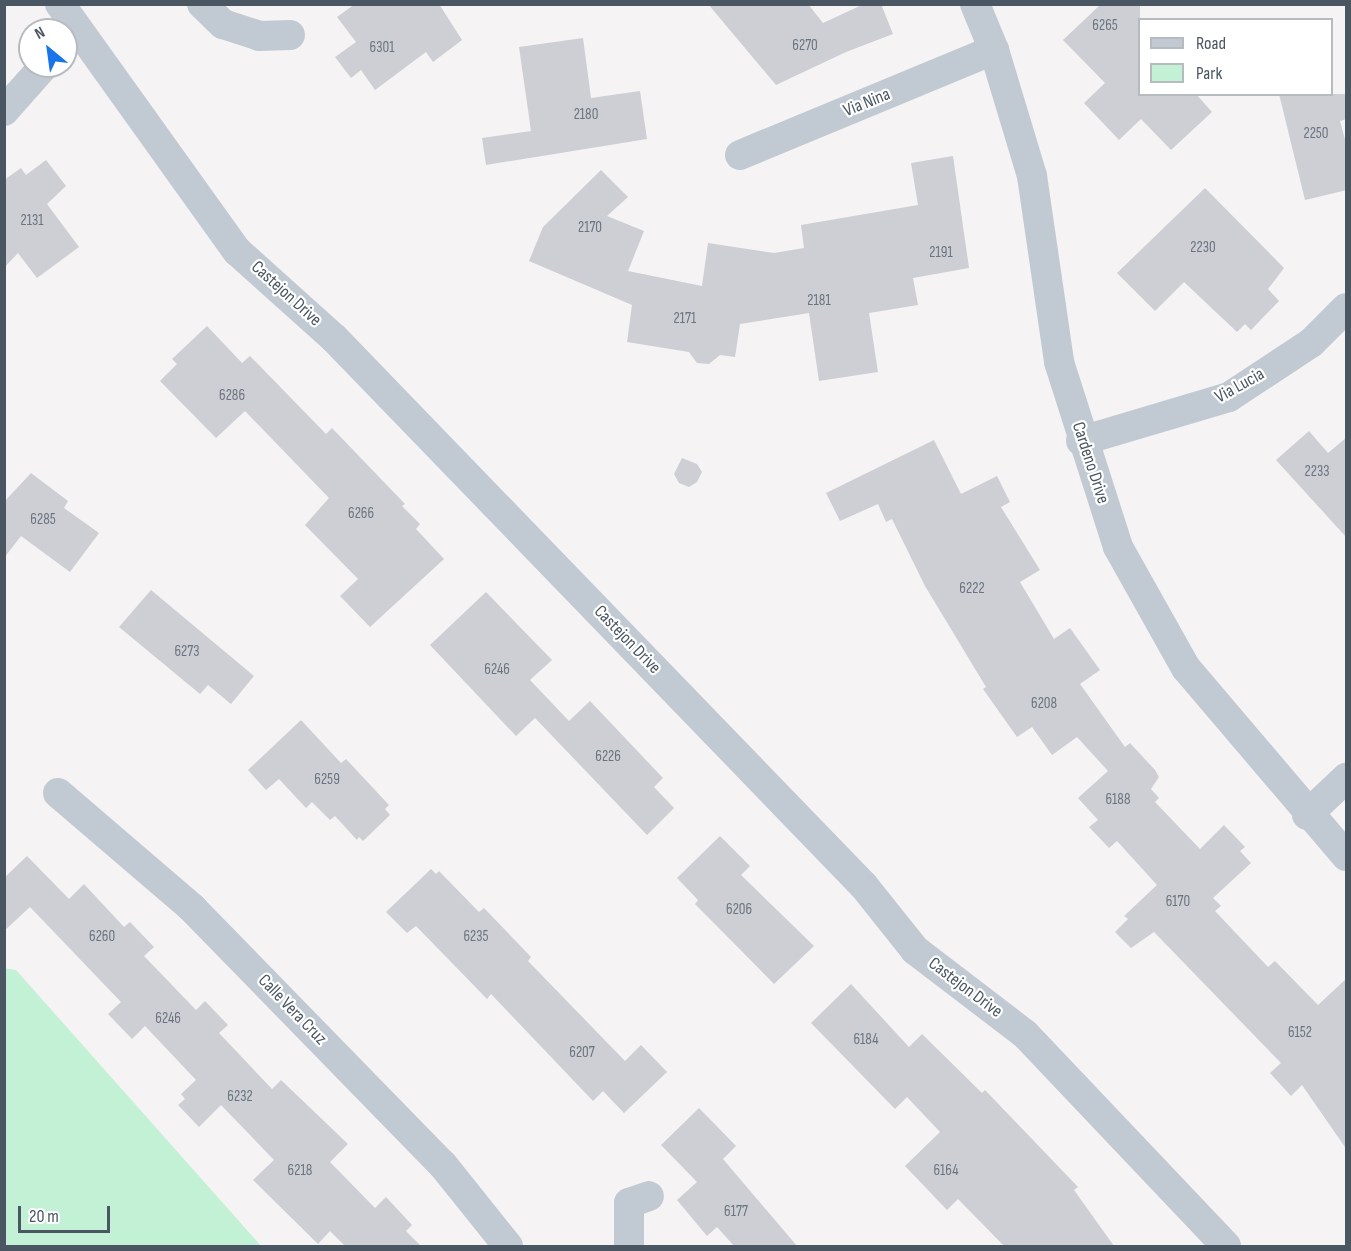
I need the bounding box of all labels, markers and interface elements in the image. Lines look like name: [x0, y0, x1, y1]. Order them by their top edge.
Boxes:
house number: 6265: [1092, 17, 1118, 35]
north arrow: [18, 18, 78, 78]
legend: [1138, 18, 1333, 96]
text: N: [32, 23, 48, 44]
text: Road: [1196, 33, 1226, 54]
house number: 6270: [792, 37, 818, 55]
house number: 6301: [370, 39, 394, 57]
text: Park: [1196, 63, 1222, 84]
street label: Via Nina: [841, 84, 893, 122]
house number: 2180: [574, 106, 598, 124]
house number: 2250: [1303, 125, 1329, 143]
house number: 2131: [20, 212, 44, 230]
house number: 2170: [578, 219, 602, 237]
house number: 2230: [1190, 239, 1216, 257]
house number: 2191: [929, 244, 953, 262]
street label: Castejon Drive: [246, 257, 326, 331]
house number: 2181: [807, 292, 831, 310]
house number: 2171: [674, 310, 696, 328]
street label: Via Lucia: [1212, 364, 1268, 408]
house number: 6286: [219, 387, 245, 405]
street label: Cardeno Drive: [1067, 420, 1113, 506]
house number: 2233: [1305, 463, 1329, 481]
house number: 6266: [348, 505, 374, 523]
house number: 6285: [30, 511, 56, 529]
house number: 6222: [959, 580, 985, 598]
street label: Castejon Drive: [589, 601, 665, 679]
house number: 6273: [174, 643, 200, 661]
house number: 6246: [484, 661, 510, 679]
house number: 6208: [1031, 695, 1057, 713]
house number: 6226: [595, 748, 621, 766]
house number: 6259: [314, 771, 340, 789]
house number: 6188: [1106, 791, 1130, 809]
house number: 6170: [1166, 893, 1190, 911]
house number: 6206: [726, 901, 752, 919]
house number: 6260: [89, 928, 115, 946]
house number: 6235: [463, 928, 489, 946]
street label: Castejon Drive: [924, 953, 1006, 1023]
street label: Calle Vera Cruz: [253, 970, 331, 1050]
house number: 6246: [155, 1010, 181, 1028]
house number: 6152: [1288, 1024, 1312, 1042]
house number: 6184: [854, 1031, 878, 1049]
house number: 6207: [569, 1044, 595, 1062]
house number: 6232: [227, 1088, 253, 1106]
house number: 6218: [288, 1162, 312, 1180]
house number: 6164: [934, 1162, 958, 1180]
scale bar: [21, 1194, 112, 1232]
house number: 6177: [724, 1203, 748, 1221]
text: 20 m: [29, 1206, 59, 1227]

